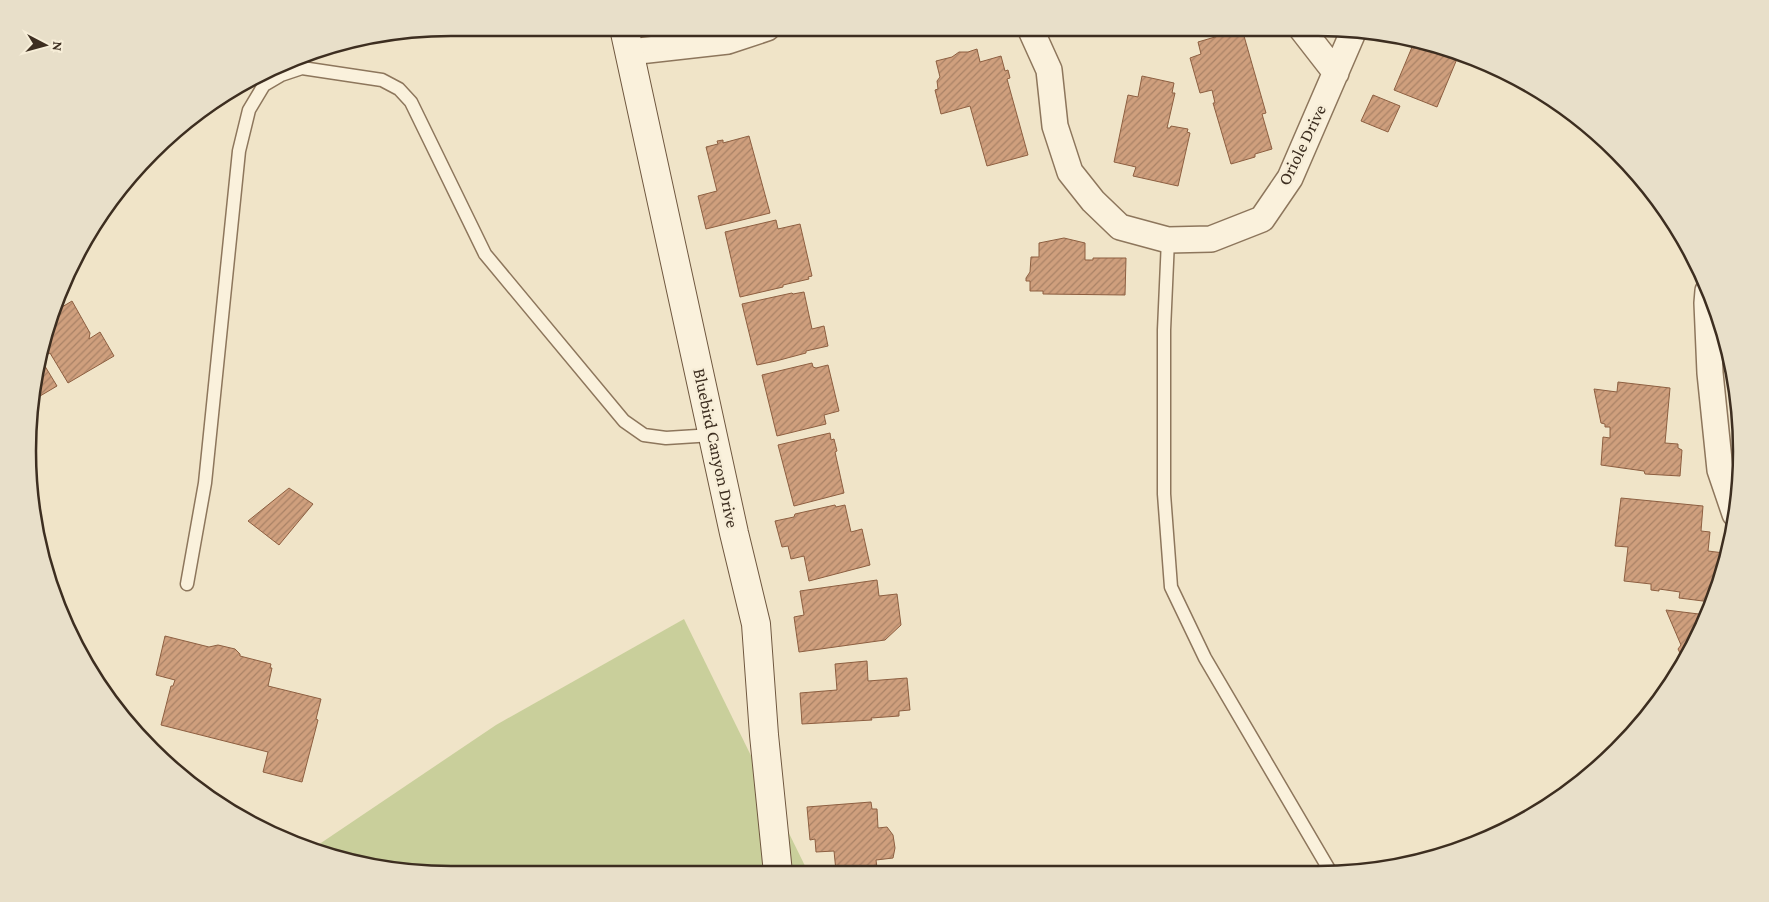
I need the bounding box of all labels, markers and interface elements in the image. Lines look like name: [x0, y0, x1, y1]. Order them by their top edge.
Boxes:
north arrow: [20, 20, 70, 70]
text: N: [49, 41, 66, 52]
street label: Oriole Drive: [1274, 101, 1330, 189]
street label: Bluebird Canyon Drive: [689, 366, 743, 530]

